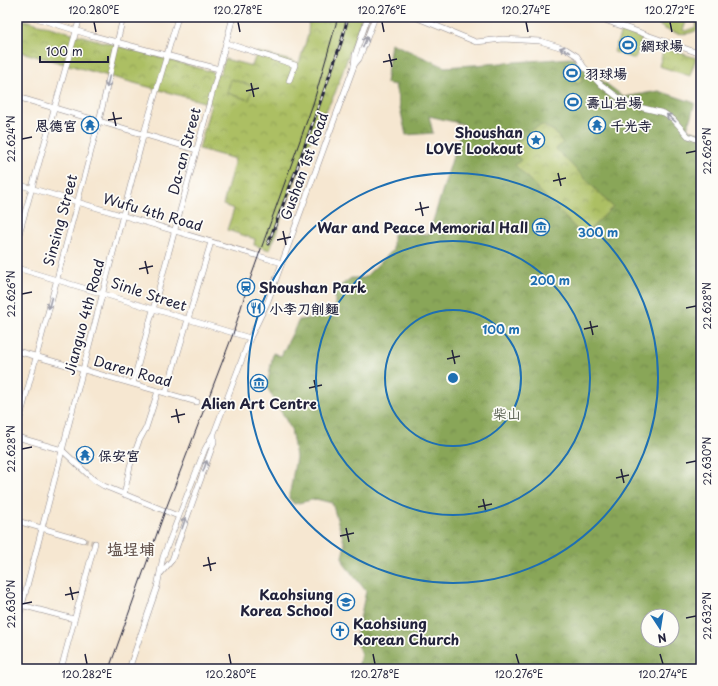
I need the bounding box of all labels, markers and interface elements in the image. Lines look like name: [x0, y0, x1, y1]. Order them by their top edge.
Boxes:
text: 120.280°E: [68, 2, 120, 17]
text: 120.278°E: [213, 2, 263, 17]
text: 120.276°E: [358, 2, 406, 17]
text: 120.274°E: [501, 2, 551, 17]
text: 120.272°E: [645, 2, 695, 17]
sports icon: 網球場: [618, 35, 638, 55]
place label: 網球場: [641, 35, 683, 56]
one-way arrow: [362, 37, 370, 49]
scale bar: [40, 38, 108, 64]
text: 100 m: [46, 42, 83, 60]
one-way arrow: [559, 46, 571, 53]
sports icon: 羽球場: [562, 63, 582, 83]
place label: 羽球場: [585, 63, 627, 84]
one-way arrow: [103, 75, 111, 88]
sports icon: 壽山岩場: [563, 92, 583, 112]
place label: 壽山岩場: [586, 92, 642, 113]
street label: Da-an Street: [162, 105, 206, 197]
street label: Gushan 1st Road: [275, 109, 333, 223]
one-way arrow: [666, 114, 676, 123]
text: 22.624°N: [3, 115, 18, 163]
place label: 恩德宮: [35, 115, 77, 136]
temple icon: 恩德宮: [80, 115, 100, 135]
temple icon: 千光寺: [587, 115, 607, 135]
place label: 千光寺: [610, 115, 652, 136]
place label: Shoushan LOVE Lookout: [426, 122, 523, 159]
text: 22.626°N: [699, 127, 714, 175]
place icon: Shoushan LOVE Lookout: [526, 130, 546, 150]
street label: Sinsing Street: [38, 171, 82, 268]
street label: Wufu 4th Road: [101, 188, 205, 236]
place label: War and Peace Memorial Hall: [317, 217, 528, 238]
museum icon: War and Peace Memorial Hall: [531, 217, 551, 237]
text: 300 m: [578, 223, 618, 241]
street label: Jianguo 4th Road: [58, 257, 110, 377]
text: 22.626°N: [3, 270, 18, 318]
text: 200 m: [530, 271, 570, 289]
street label: Sinle Street: [108, 272, 190, 316]
station icon: Shoushan Park: [236, 277, 256, 297]
place label: Shoushan Park: [259, 277, 367, 298]
text: 22.628°N: [699, 282, 714, 330]
one-way arrow: [46, 296, 54, 309]
restaurant icon: 小李刀削麵: [246, 298, 266, 318]
place label: 小李刀削麵: [269, 298, 339, 319]
text: 100 m: [482, 320, 520, 338]
street label: Daren Road: [91, 350, 175, 392]
centre of rings: [446, 371, 460, 385]
museum icon: Alien Art Centre: [249, 373, 269, 393]
place label: Alien Art Centre: [200, 393, 317, 414]
park label: 柴山: [493, 403, 521, 424]
text: 22.628°N: [3, 425, 18, 473]
text: 22.630°N: [699, 436, 714, 485]
temple icon: 保安宮: [75, 445, 95, 465]
place label: 保安宮: [98, 445, 140, 466]
one-way arrow: [202, 460, 209, 473]
one-way arrow: [181, 518, 189, 530]
district label: 塩埕埔: [107, 536, 155, 560]
text: 22.630°N: [3, 579, 18, 628]
place label: Kaohsiung Korea School: [240, 584, 333, 621]
school or university icon: Kaohsiung Korea School: [336, 592, 356, 612]
text: 22.632°N: [699, 592, 714, 640]
north arrow: [640, 608, 680, 648]
place label: Kaohsiung Korean Church: [353, 613, 459, 650]
church icon: Kaohsiung Korean Church: [330, 621, 350, 641]
text: N: [656, 629, 668, 648]
text: 120.282°E: [62, 666, 112, 681]
text: 120.280°E: [205, 666, 257, 681]
text: 120.278°E: [350, 666, 400, 681]
text: 120.276°E: [495, 666, 543, 681]
text: 120.274°E: [638, 666, 688, 681]

